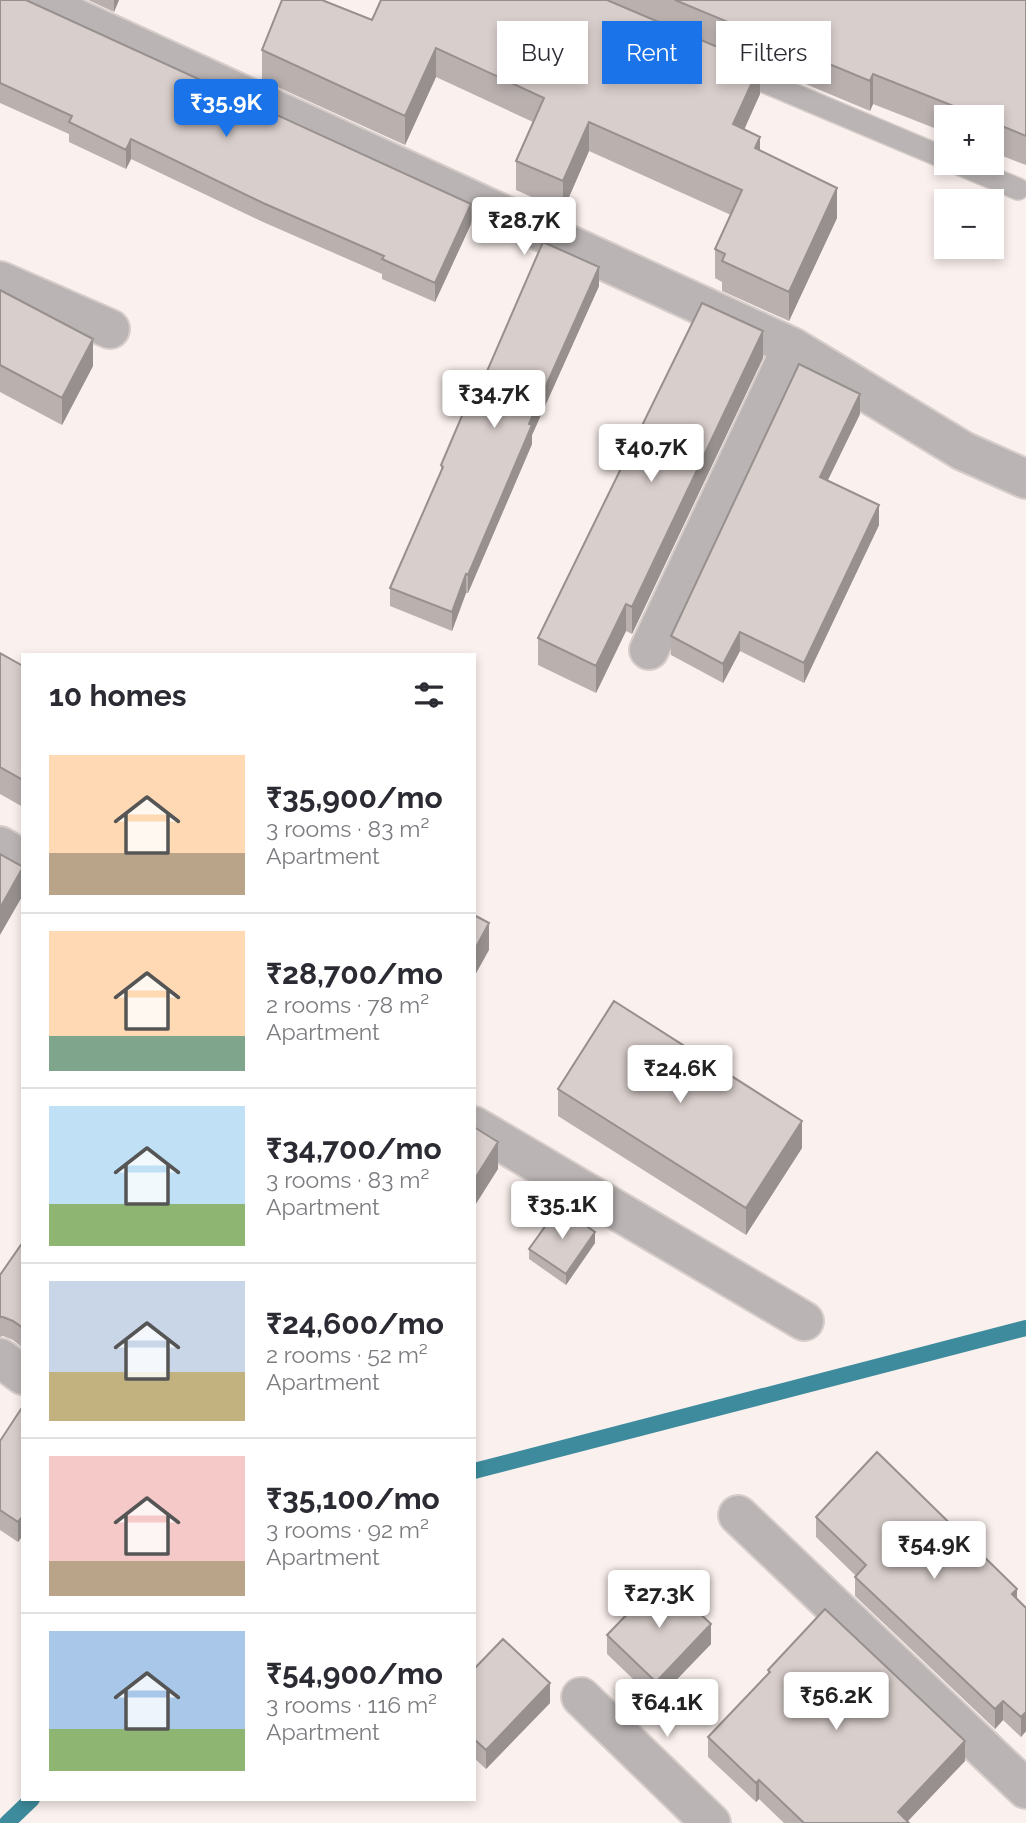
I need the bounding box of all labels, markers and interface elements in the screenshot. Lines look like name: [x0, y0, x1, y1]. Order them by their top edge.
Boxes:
chip: Buy: [497, 21, 588, 84]
chip: Rent: [602, 21, 702, 84]
chip: Filters: [716, 21, 831, 84]
pin: ₹35.9K: [169, 80, 283, 139]
text: ₹35.9K: [190, 88, 262, 115]
map controls: [934, 105, 1004, 259]
button: +: [934, 105, 1004, 175]
button: −: [934, 189, 1004, 259]
pin: ₹28.7K: [467, 198, 581, 257]
text: ₹28.7K: [488, 206, 560, 233]
pin: ₹34.7K: [437, 370, 551, 430]
text: ₹34.7K: [458, 379, 530, 406]
pin: ₹40.7K: [594, 424, 708, 484]
text: ₹40.7K: [615, 433, 687, 460]
icon: filters: [410, 676, 448, 714]
text: 10 homes: [49, 678, 186, 713]
text: ₹35,900/mo: [266, 780, 443, 815]
icon: home: [105, 783, 189, 867]
text: 3 rooms · 83 m²: [266, 815, 429, 842]
text: Apartment: [266, 842, 380, 869]
text: ₹28,700/mo: [266, 956, 443, 991]
icon: home: [105, 959, 189, 1043]
text: 2 rooms · 78 m²: [266, 991, 429, 1018]
text: Apartment: [266, 1018, 380, 1045]
pin: ₹24.6K: [623, 1046, 737, 1105]
text: ₹24.6K: [644, 1054, 716, 1081]
text: ₹34,700/mo: [266, 1131, 442, 1166]
icon: home: [105, 1134, 189, 1218]
text: 3 rooms · 83 m²: [266, 1166, 429, 1193]
pin: ₹35.1K: [505, 1182, 619, 1241]
text: ₹35.1K: [527, 1190, 597, 1217]
text: Apartment: [266, 1193, 380, 1220]
text: ₹24,600/mo: [266, 1306, 444, 1341]
icon: home: [105, 1309, 189, 1393]
text: 2 rooms · 52 m²: [266, 1341, 428, 1368]
text: Apartment: [266, 1368, 380, 1395]
text: ₹35,100/mo: [266, 1481, 440, 1516]
icon: home: [105, 1484, 189, 1568]
text: 3 rooms · 92 m²: [266, 1516, 429, 1543]
pin: ₹54.9K: [877, 1522, 991, 1581]
text: ₹54.9K: [898, 1530, 970, 1557]
text: Apartment: [266, 1543, 380, 1570]
pin: ₹27.3K: [602, 1570, 716, 1630]
text: ₹27.3K: [624, 1579, 694, 1606]
text: ₹54,900/mo: [266, 1656, 443, 1691]
icon: home: [105, 1659, 189, 1743]
pin: ₹56.2K: [779, 1672, 893, 1732]
pin: ₹64.1K: [610, 1680, 724, 1739]
text: ₹56.2K: [800, 1681, 872, 1708]
text: ₹64.1K: [631, 1688, 703, 1715]
text: 3 rooms · 116 m²: [266, 1691, 437, 1718]
text: Apartment: [266, 1718, 380, 1745]

